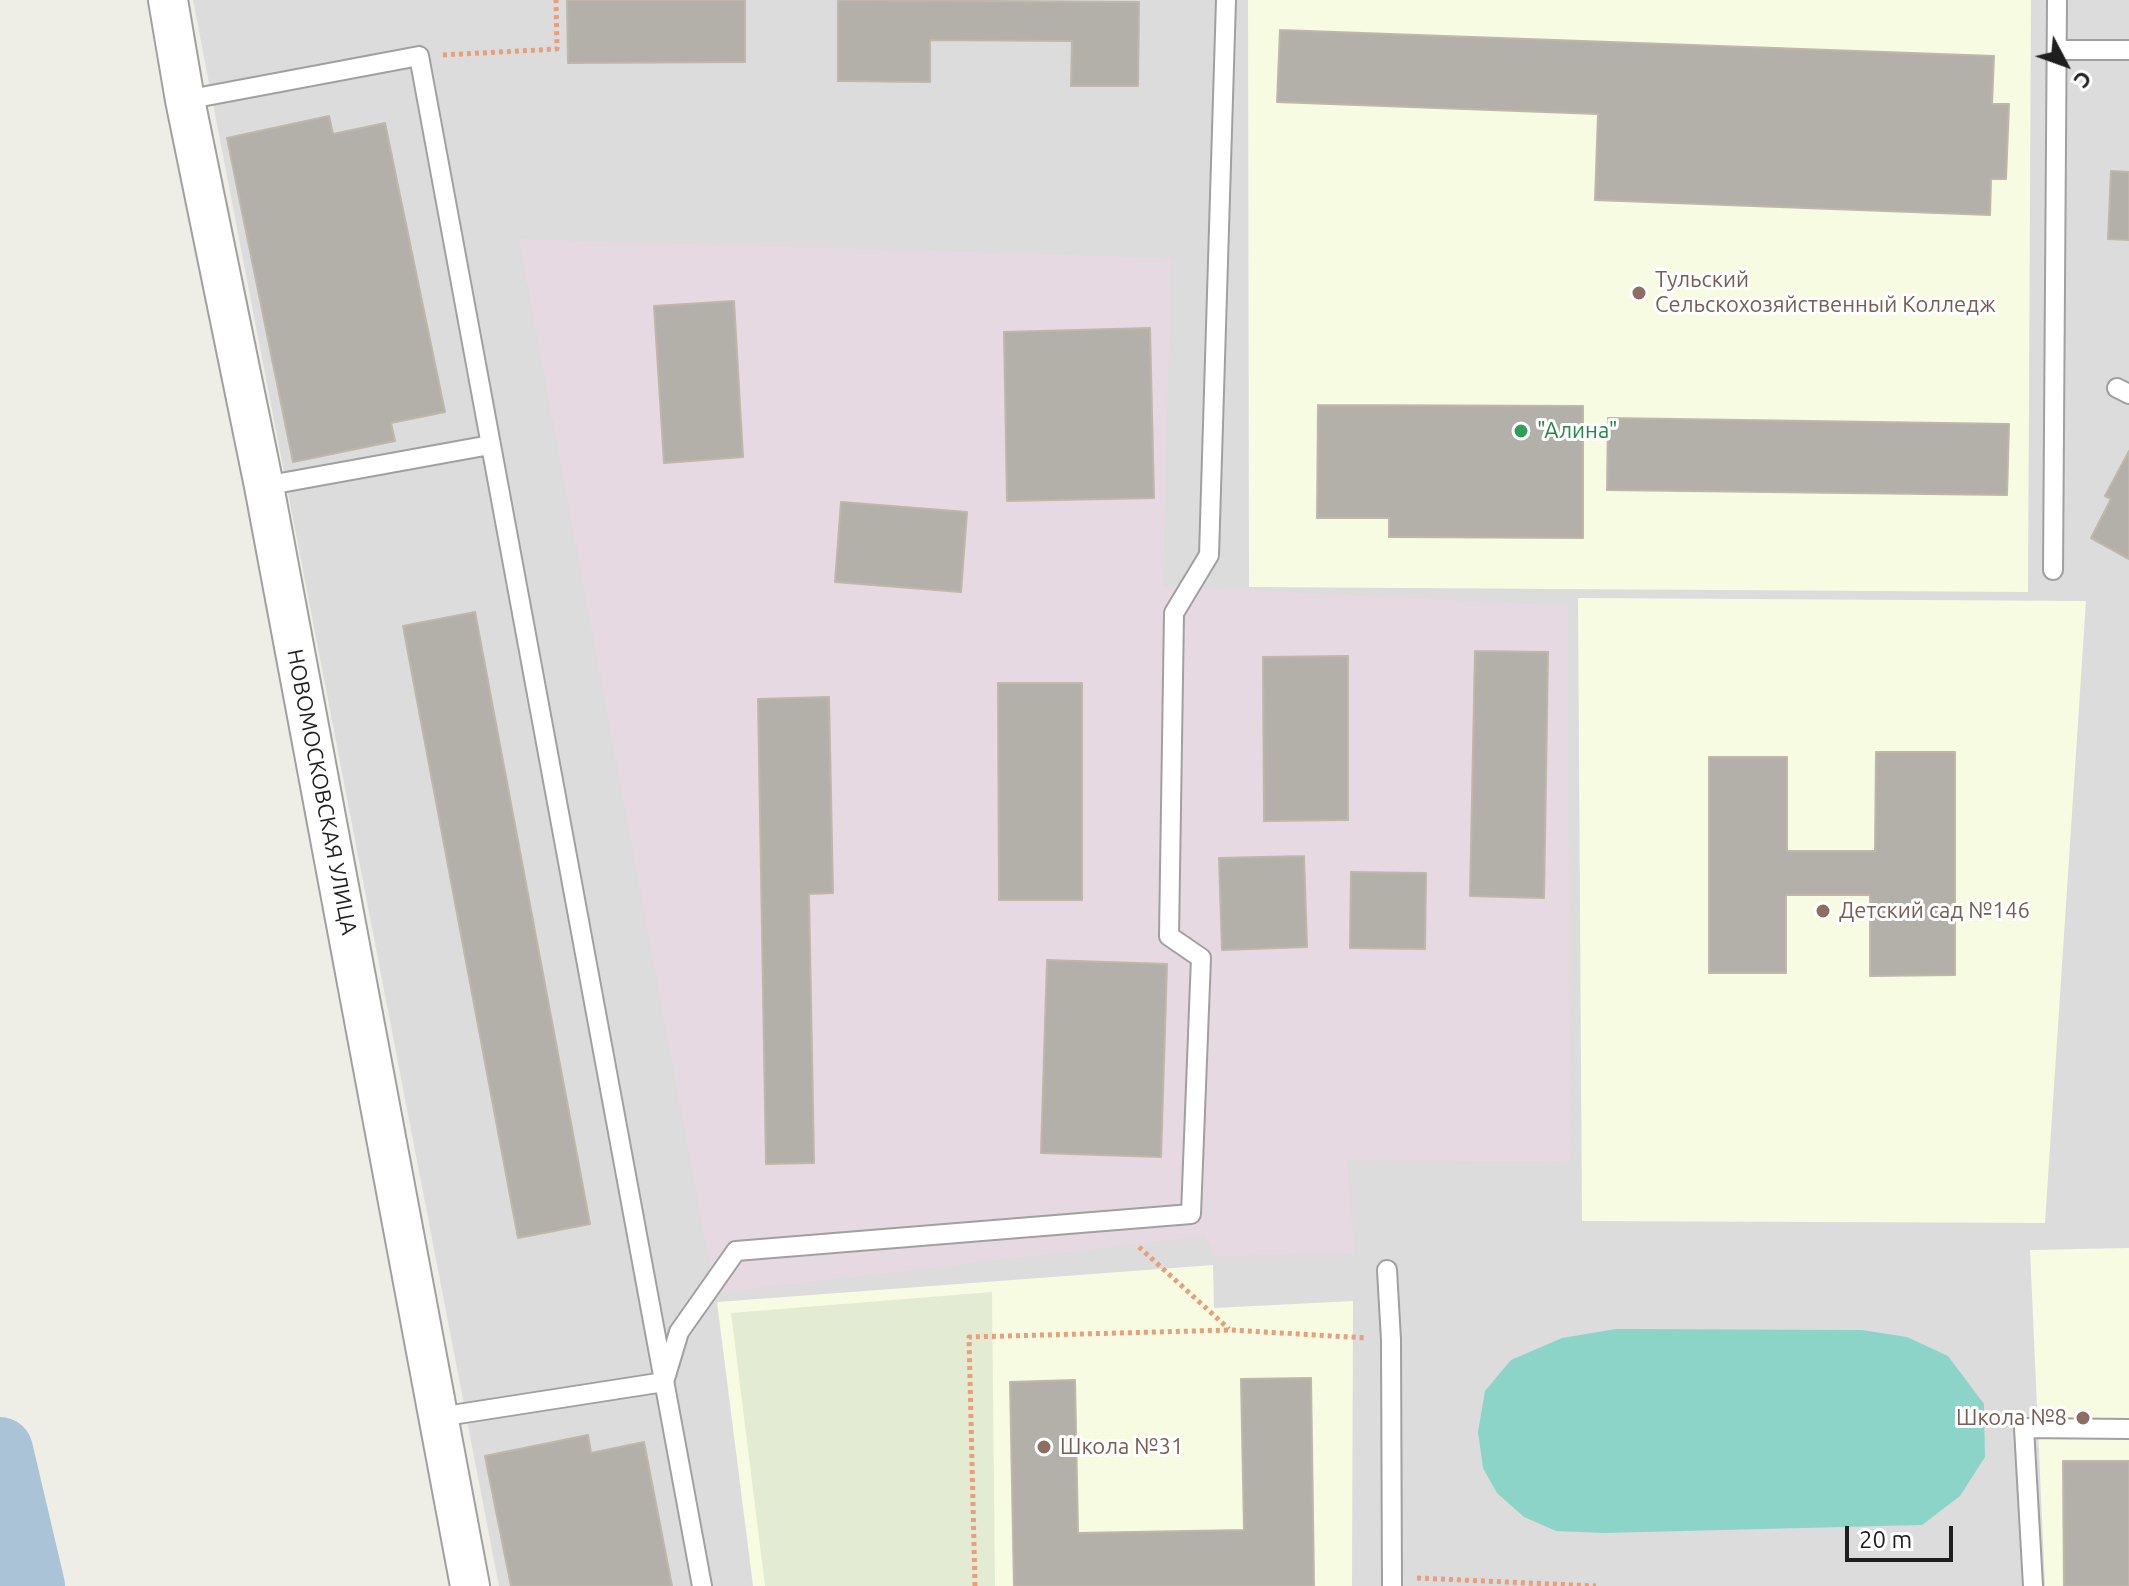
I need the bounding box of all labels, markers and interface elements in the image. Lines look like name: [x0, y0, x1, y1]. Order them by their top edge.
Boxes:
north arrow: [2025, 24, 2105, 104]
text: С: [2069, 67, 2098, 94]
place label: Тульский Сельскохозяйственный Колледж: [1655, 267, 1996, 318]
marker: Тульский Сельскохозяйственный Колледж: [1630, 284, 1648, 302]
place label: "Алина": [1537, 418, 1618, 444]
marker: "Алина": [1512, 422, 1530, 440]
street label: НОВОМОСКОВСКАЯ УЛИЦА: [281, 647, 363, 937]
place label: Детский сад №146: [1839, 898, 2030, 924]
marker: Детский сад №146: [1814, 902, 1832, 920]
place label: Школа №8: [1956, 1405, 2067, 1431]
marker: Школа №8: [2074, 1409, 2092, 1427]
place label: Школа №31: [1060, 1434, 1183, 1460]
marker: Школа №31: [1035, 1438, 1053, 1456]
scale bar: [1849, 1510, 1957, 1560]
text: 20 m: [1859, 1526, 1912, 1553]

